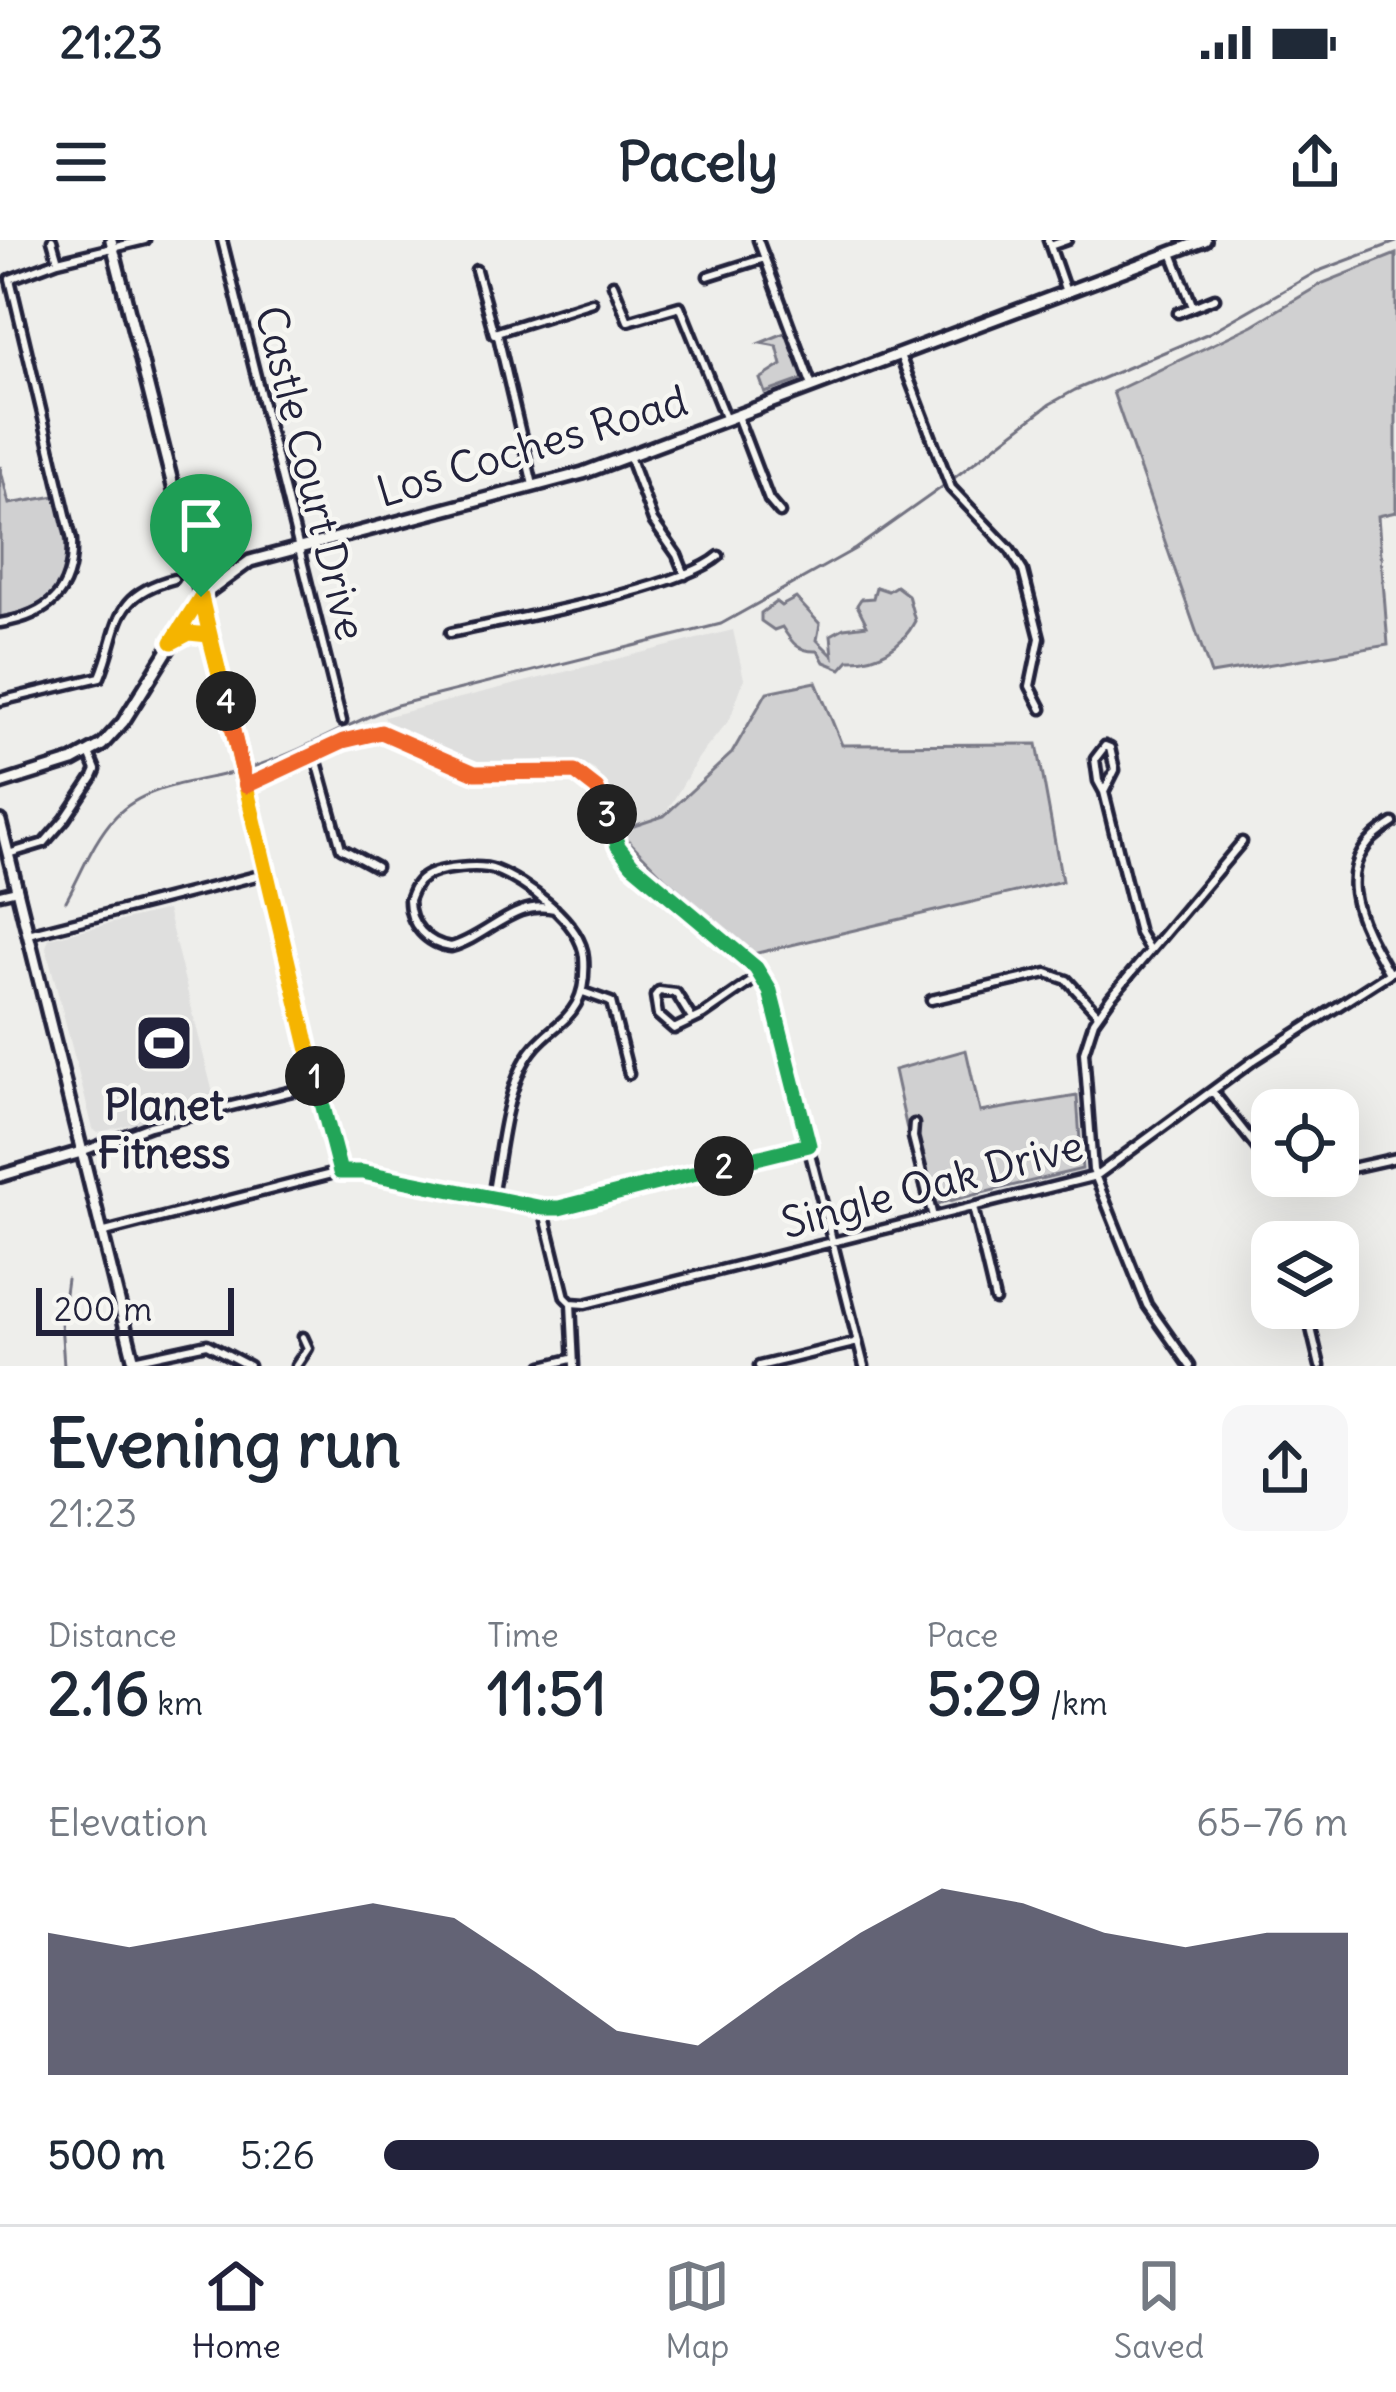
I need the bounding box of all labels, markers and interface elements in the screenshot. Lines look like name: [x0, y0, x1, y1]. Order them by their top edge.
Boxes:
text: 21:23: [60, 14, 163, 70]
text: Pacely: [618, 128, 778, 196]
icon: menu: [48, 129, 114, 195]
icon: share: [1282, 129, 1348, 195]
street label: Castle Court Drive: [244, 301, 378, 645]
street label: Los Coches Road: [371, 374, 693, 518]
pin: [150, 474, 252, 597]
icon: arrive: [168, 492, 234, 558]
pin: 4: [196, 671, 256, 731]
text: 4: [216, 680, 236, 722]
pin: 3: [577, 784, 637, 844]
text: 3: [598, 793, 616, 835]
sports icon: Planet Fitness: [133, 1012, 195, 1074]
pin: 1: [285, 1046, 345, 1106]
text: 1: [308, 1055, 322, 1097]
place label: Planet Fitness: [98, 1079, 230, 1179]
map controls: [1251, 1089, 1359, 1329]
button: locate: [1251, 1089, 1359, 1197]
street label: Single Oak Drive: [776, 1119, 1088, 1249]
pin: 2: [694, 1136, 754, 1196]
text: 2: [715, 1145, 733, 1187]
button: layers: [1251, 1221, 1359, 1329]
scale bar: [36, 1282, 234, 1335]
text: 200 m: [54, 1288, 152, 1330]
text: Evening run: [48, 1402, 401, 1485]
button: share: [1222, 1405, 1348, 1531]
text: 21:23: [48, 1489, 137, 1538]
text: Distance: [48, 1614, 177, 1656]
text: Time: [487, 1614, 559, 1656]
text: Pace: [927, 1614, 998, 1656]
text: 2.16: [48, 1656, 149, 1731]
text: 11:51: [487, 1656, 607, 1731]
text: 5:29: [927, 1656, 1042, 1731]
text: km: [149, 1682, 203, 1724]
text: /km: [1042, 1682, 1108, 1724]
text: Elevation: [48, 1798, 208, 1847]
text: 65–76 m: [1196, 1798, 1348, 1847]
text: 500 m: [48, 2131, 165, 2180]
text: 5:26: [240, 2131, 315, 2180]
tab: Home: [192, 2253, 281, 2367]
tab: Map: [664, 2253, 730, 2367]
tab: Saved: [1114, 2253, 1204, 2367]

